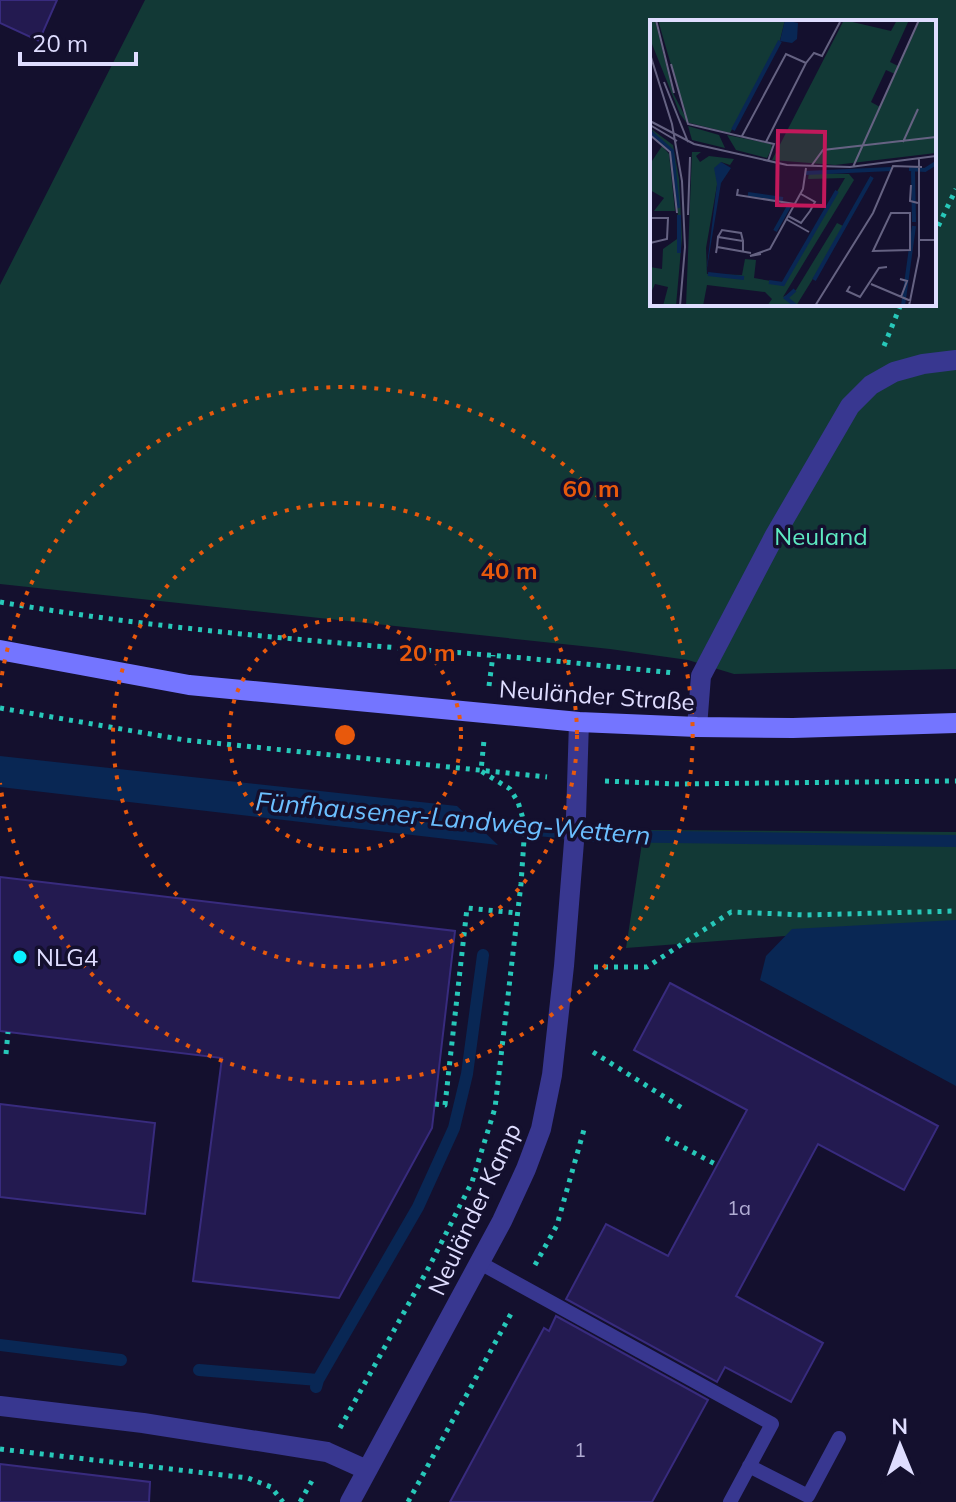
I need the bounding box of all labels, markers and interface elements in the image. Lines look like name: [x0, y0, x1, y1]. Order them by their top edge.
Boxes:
scale bar: [20, 16, 136, 66]
inset map: [650, 20, 936, 306]
text: 20 m: [32, 28, 88, 58]
text: 60 m: [563, 473, 619, 503]
park label: Neuland: [774, 521, 868, 551]
text: 40 m: [481, 555, 537, 585]
text: 20 m: [399, 637, 455, 667]
street label: Neuländer Straße: [498, 673, 696, 717]
centre of rings: [331, 721, 359, 749]
water label: Fünfhausener-Landweg-Wettern: [254, 784, 652, 852]
place label: NLG4: [36, 942, 98, 972]
marker: NLG4: [11, 948, 29, 966]
street label: Neuländer Kamp: [421, 1118, 527, 1300]
house number: 1a: [727, 1195, 751, 1220]
north arrow: [860, 1406, 940, 1486]
text: N: [891, 1412, 908, 1440]
house number: 1: [574, 1437, 586, 1462]

